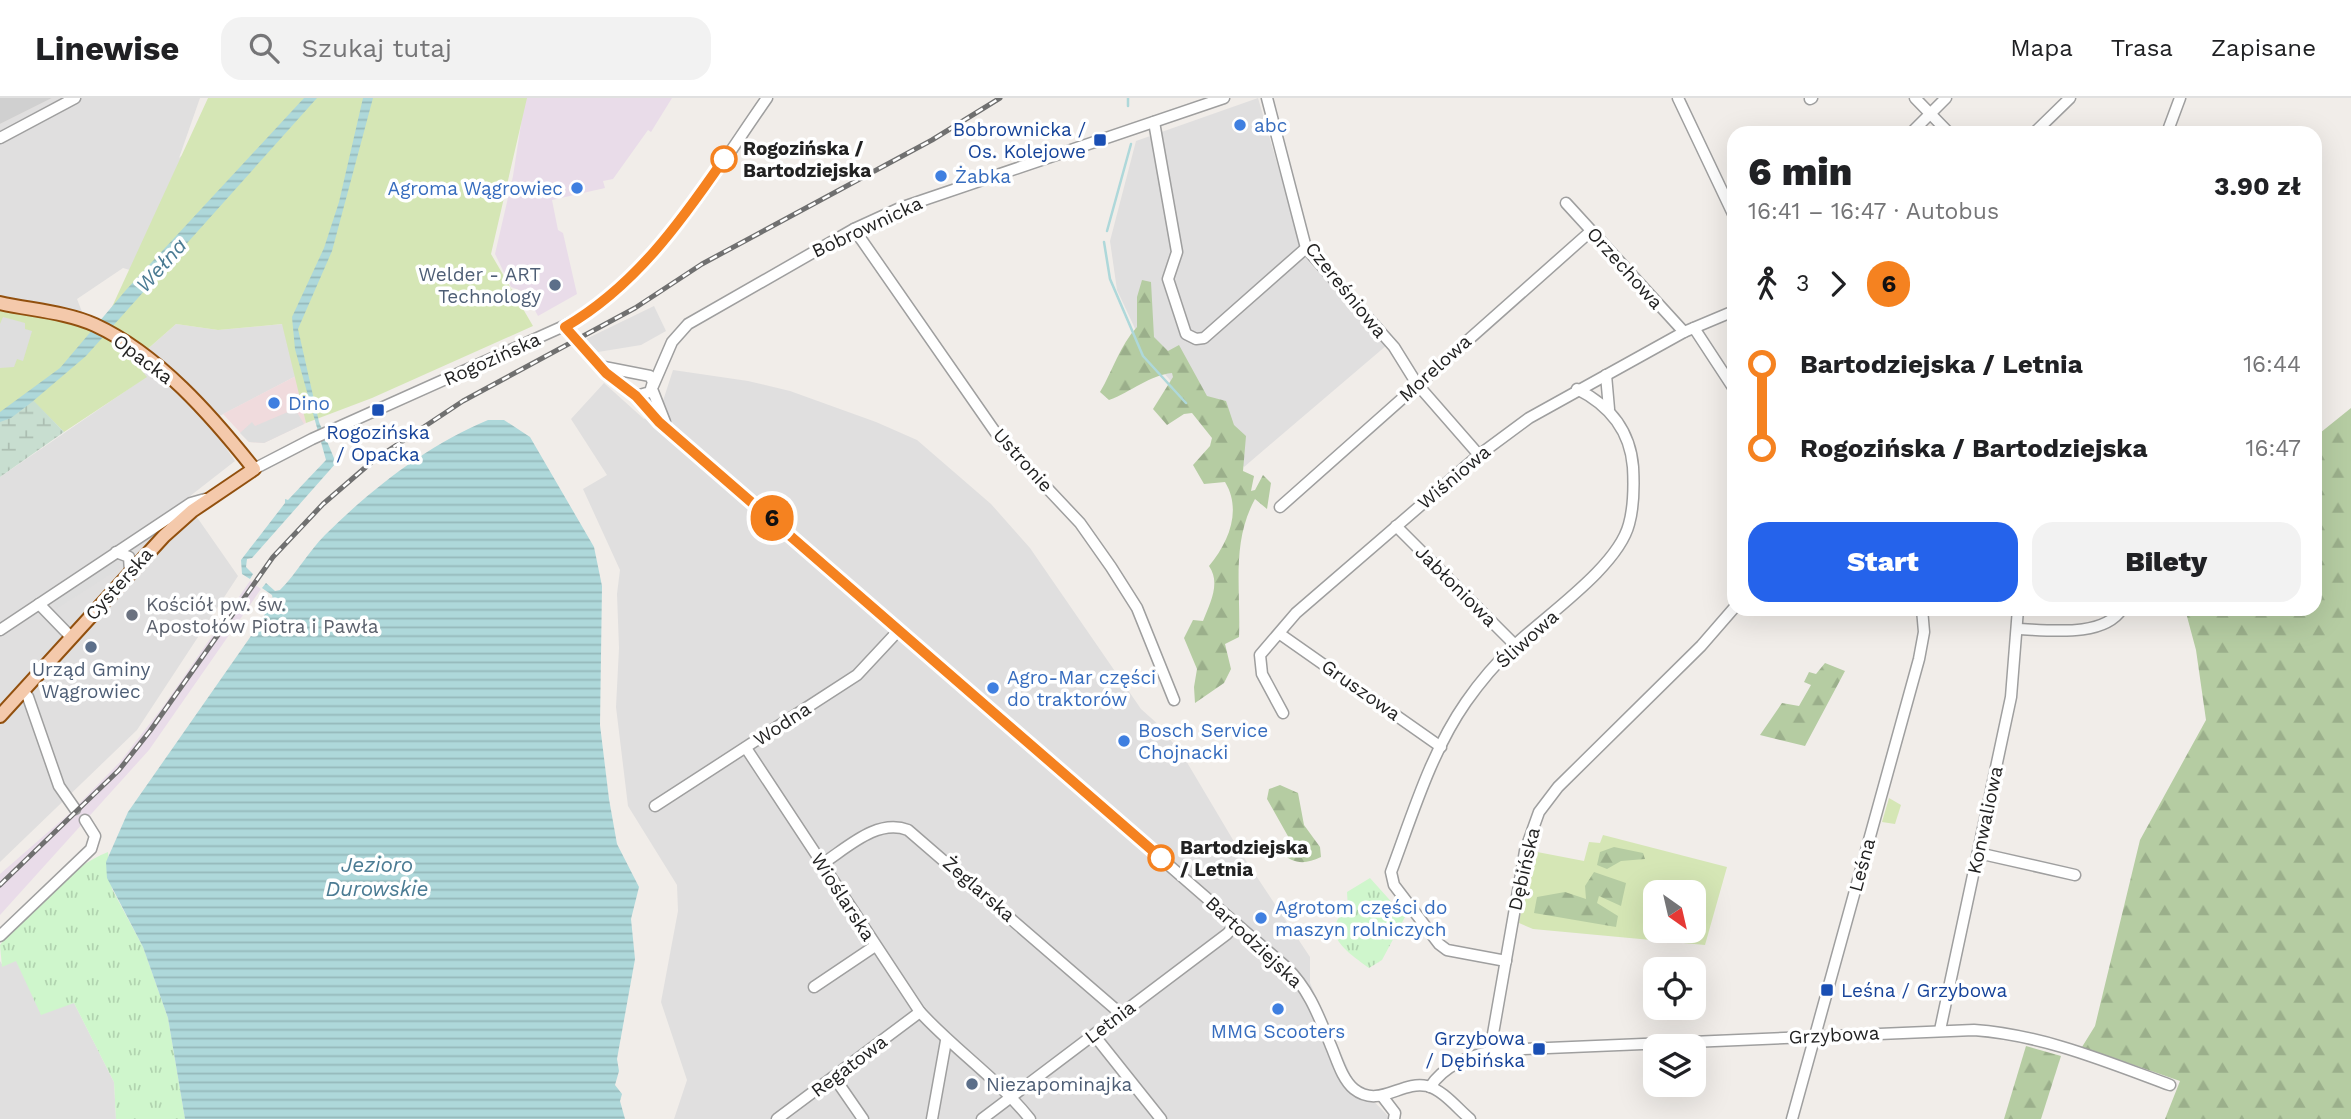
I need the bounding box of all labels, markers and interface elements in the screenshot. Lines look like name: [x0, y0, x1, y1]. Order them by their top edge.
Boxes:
search box: [221, 17, 711, 80]
text: Linewise: [35, 29, 179, 68]
icon: search: [245, 29, 283, 67]
text: Szukaj tutaj: [301, 33, 452, 63]
text: Mapa: [2010, 34, 2073, 62]
text: Trasa: [2111, 34, 2173, 62]
text: Zapisane: [2211, 34, 2316, 62]
place label: abc: [1254, 114, 1287, 137]
marker: abc: [1232, 117, 1248, 133]
place label: Bobrownicka / Os. Kolejowe: [953, 118, 1086, 163]
marker: Bobrownicka / Os. Kolejowe: [1092, 132, 1108, 148]
place label: Rogozińska / Bartodziejska: [743, 137, 871, 182]
marker: Rogozińska / Bartodziejska: [711, 146, 737, 172]
text: 6 min: [1748, 150, 1852, 194]
place label: Żabka: [955, 165, 1011, 188]
marker: Żabka: [933, 168, 949, 184]
text: 3.90 zł: [2214, 171, 2301, 201]
place label: Agroma Wągrowiec: [388, 177, 563, 200]
marker: Agroma Wągrowiec: [569, 180, 585, 196]
street label: Bobrownicka: [808, 191, 926, 263]
text: 16:41 – 16:47 · Autobus: [1748, 198, 1999, 225]
street label: Orzechowa: [1582, 222, 1668, 314]
water label: Wełna: [130, 233, 192, 297]
street label: Czereśniowa: [1300, 237, 1392, 343]
place label: Welder - ART Technology: [418, 263, 541, 308]
icon: walk: [1748, 265, 1786, 303]
icon: forward: [1819, 265, 1857, 303]
text: 3: [1796, 270, 1809, 297]
text: 6: [1881, 270, 1896, 298]
marker: Welder - ART Technology: [547, 277, 563, 293]
street label: Rogozińska: [440, 327, 544, 391]
street label: Opacka: [109, 329, 178, 389]
street label: Morelowa: [1394, 329, 1476, 406]
text: Bartodziejska / Letnia: [1800, 349, 2083, 379]
text: 16:44: [2243, 351, 2301, 378]
place label: Dino: [288, 392, 330, 415]
marker: Dino: [266, 395, 282, 411]
marker: Rogozińska / Opacka: [370, 402, 386, 418]
place label: Rogozińska / Opacka: [326, 421, 430, 466]
street label: Ustronie: [988, 423, 1058, 497]
text: Rogozińska / Bartodziejska: [1800, 433, 2147, 463]
text: 16:47: [2245, 435, 2301, 462]
street label: Wiśniowa: [1413, 440, 1495, 514]
line badge: 6: [749, 495, 795, 541]
text: 6: [765, 504, 779, 532]
button: Start: [1748, 522, 2018, 602]
button: Bilety: [2032, 522, 2301, 602]
street label: Jabłoniowa: [1410, 540, 1502, 632]
street label: Cysterska: [80, 543, 158, 625]
place label: Kościół pw. św. Apostołów Piotra i Pawła: [146, 593, 379, 638]
street label: Śliwowa: [1491, 605, 1563, 673]
marker: Kościół pw. św. Apostołów Piotra i Pawła: [124, 607, 140, 623]
marker: Urząd Gminy Wągrowiec: [83, 639, 99, 655]
street label: Gruszowa: [1317, 655, 1405, 726]
place label: Urząd Gminy Wągrowiec: [32, 658, 151, 703]
place label: Agro-Mar części do traktorów: [1007, 666, 1156, 711]
marker: Agro-Mar części do traktorów: [985, 680, 1001, 696]
street label: Wodna: [749, 697, 815, 751]
place label: Bosch Service Chojnacki: [1138, 719, 1268, 764]
marker: Bosch Service Chojnacki: [1116, 733, 1132, 749]
street label: Konwaliowa: [1962, 764, 2008, 876]
street label: Dębińska: [1503, 825, 1545, 913]
street label: Leśna: [1844, 835, 1880, 894]
place label: Bartodziejska / Letnia: [1180, 836, 1308, 881]
marker: Bartodziejska / Letnia: [1148, 845, 1174, 871]
street label: Wioślarska: [806, 849, 880, 945]
water label: Jezioro Durowskie: [325, 852, 429, 901]
street label: Żeglarska: [938, 852, 1020, 927]
north arrow: [1643, 880, 1706, 943]
map controls: [1643, 880, 1706, 1097]
street label: Bartodziejska: [1201, 891, 1307, 993]
place label: Agrotom części do maszyn rolniczych: [1275, 896, 1447, 941]
marker: Agrotom części do maszyn rolniczych: [1253, 910, 1269, 926]
button: locate: [1643, 957, 1706, 1020]
place label: Leśna / Grzybowa: [1841, 979, 2008, 1002]
marker: Leśna / Grzybowa: [1819, 982, 1835, 998]
street label: Letnia: [1080, 995, 1140, 1048]
marker: MMG Scooters: [1270, 1001, 1286, 1017]
place label: MMG Scooters: [1211, 1020, 1345, 1043]
street label: Grzybowa: [1788, 1021, 1880, 1049]
place label: Grzybowa / Dębińska: [1425, 1027, 1525, 1072]
street label: Regatowa: [806, 1030, 892, 1102]
button: layers: [1643, 1034, 1706, 1097]
marker: Grzybowa / Dębińska: [1531, 1041, 1547, 1057]
place label: Niezapominajka: [986, 1073, 1132, 1096]
marker: Niezapominajka: [964, 1076, 980, 1092]

